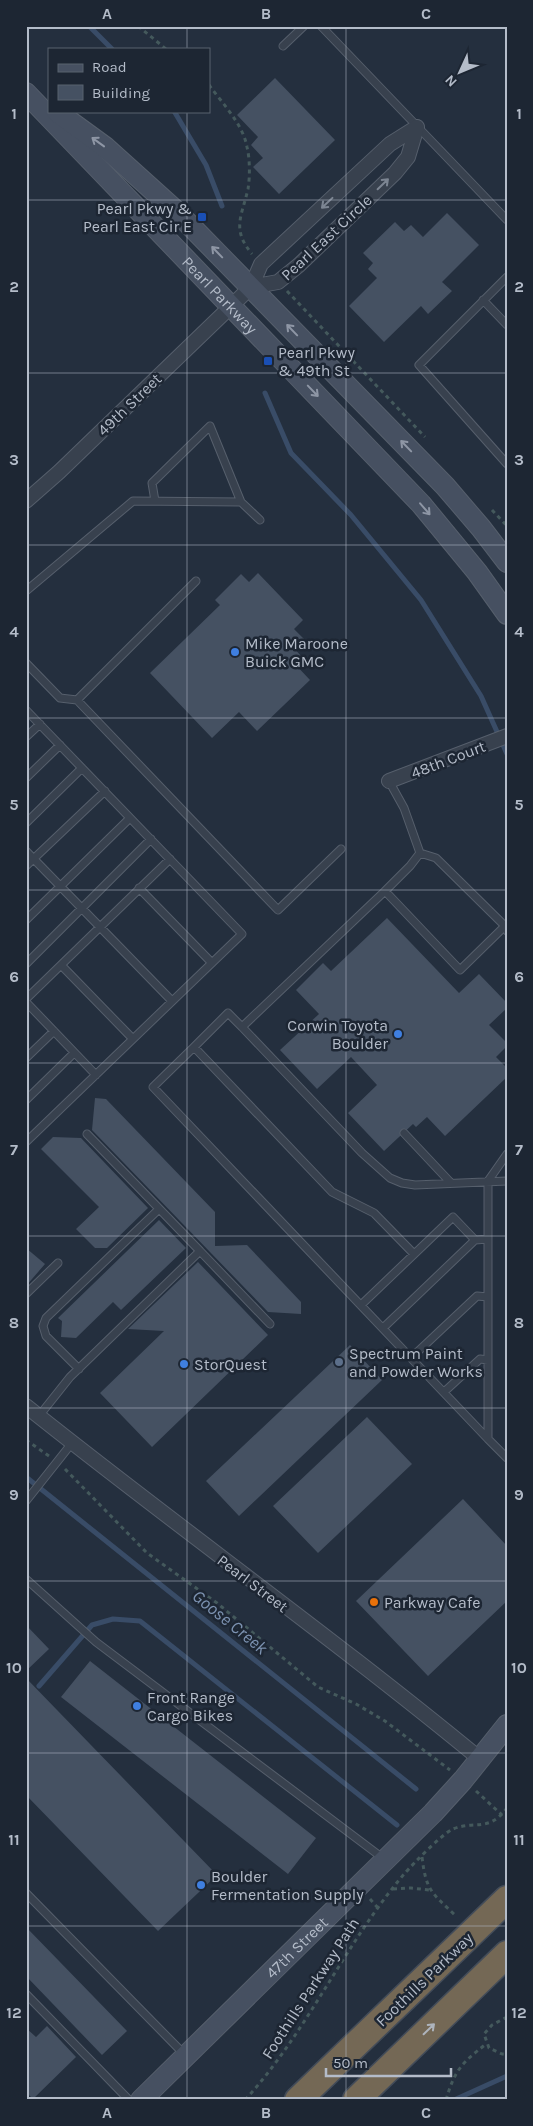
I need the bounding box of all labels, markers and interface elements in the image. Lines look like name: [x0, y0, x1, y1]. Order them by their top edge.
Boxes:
text: A: [102, 4, 112, 23]
text: B: [261, 4, 271, 23]
text: C: [421, 4, 431, 23]
legend: [48, 48, 210, 112]
north arrow: [436, 48, 486, 98]
text: Road: [92, 58, 127, 76]
text: N: [441, 71, 461, 90]
text: Building: [92, 84, 150, 102]
text: 1: [11, 104, 17, 123]
text: 1: [516, 104, 522, 123]
one-way arrow: [91, 137, 105, 147]
one-way arrow: [377, 178, 390, 190]
street label: Pearl East Circle: [277, 190, 376, 284]
one-way arrow: [320, 197, 333, 209]
place label: Pearl Pkwy & Pearl East Cir E: [83, 199, 192, 236]
marker: Pearl Pkwy & Pearl East Cir E: [196, 211, 208, 223]
one-way arrow: [211, 246, 223, 258]
street label: Pearl Parkway: [178, 252, 262, 338]
text: 2: [9, 277, 19, 296]
text: 2: [514, 277, 524, 296]
one-way arrow: [286, 324, 298, 336]
place label: Pearl Pkwy & 49th St: [278, 343, 355, 380]
marker: Pearl Pkwy & 49th St: [262, 355, 274, 367]
street label: 49th Street: [93, 369, 165, 440]
one-way arrow: [307, 385, 319, 397]
one-way arrow: [400, 440, 412, 452]
text: 3: [9, 450, 19, 469]
text: 3: [514, 450, 524, 469]
one-way arrow: [419, 502, 431, 515]
text: 4: [9, 622, 19, 641]
text: 4: [514, 622, 524, 641]
place label: Mike Maroone Buick GMC: [245, 634, 348, 671]
marker: Mike Maroone Buick GMC: [229, 646, 241, 658]
street label: 48th Court: [408, 737, 488, 782]
text: 5: [9, 795, 19, 814]
text: 5: [514, 795, 524, 814]
text: 6: [9, 967, 19, 986]
text: 6: [514, 967, 524, 986]
place label: Corwin Toyota Boulder: [287, 1016, 388, 1053]
marker: Corwin Toyota Boulder: [392, 1028, 404, 1040]
text: 7: [10, 1140, 18, 1159]
text: 7: [515, 1140, 523, 1159]
text: 8: [9, 1313, 19, 1332]
text: 8: [514, 1313, 524, 1332]
place label: Spectrum Paint and Powder Works: [349, 1344, 483, 1381]
place label: StorQuest: [194, 1355, 267, 1374]
marker: Spectrum Paint and Powder Works: [333, 1356, 345, 1368]
marker: StorQuest: [178, 1358, 190, 1370]
text: 9: [9, 1485, 19, 1504]
text: 9: [514, 1485, 524, 1504]
street label: Pearl Street: [213, 1551, 292, 1616]
water label: Goose Creek: [188, 1585, 273, 1660]
place label: Parkway Cafe: [384, 1593, 480, 1612]
marker: Parkway Cafe: [368, 1596, 380, 1608]
text: 10: [6, 1658, 22, 1677]
text: 10: [511, 1658, 527, 1677]
place label: Front Range Cargo Bikes: [147, 1688, 235, 1725]
marker: Front Range Cargo Bikes: [131, 1700, 143, 1712]
text: 11: [8, 1830, 20, 1849]
text: 11: [513, 1830, 525, 1849]
place label: Boulder Fermentation Supply: [211, 1867, 364, 1904]
marker: Boulder Fermentation Supply: [195, 1879, 207, 1891]
street label: 47th Street: [262, 1913, 332, 1982]
street label: Foothills Parkway Path: [258, 1914, 363, 2062]
street label: Foothills Parkway: [372, 1928, 477, 2030]
text: 12: [6, 2003, 22, 2022]
text: 12: [511, 2003, 527, 2022]
one-way arrow: [423, 2023, 435, 2036]
scale bar: [326, 2046, 450, 2078]
text: 50 m: [333, 2054, 368, 2072]
text: A: [102, 2103, 112, 2122]
text: B: [261, 2103, 271, 2122]
text: C: [421, 2103, 431, 2122]

